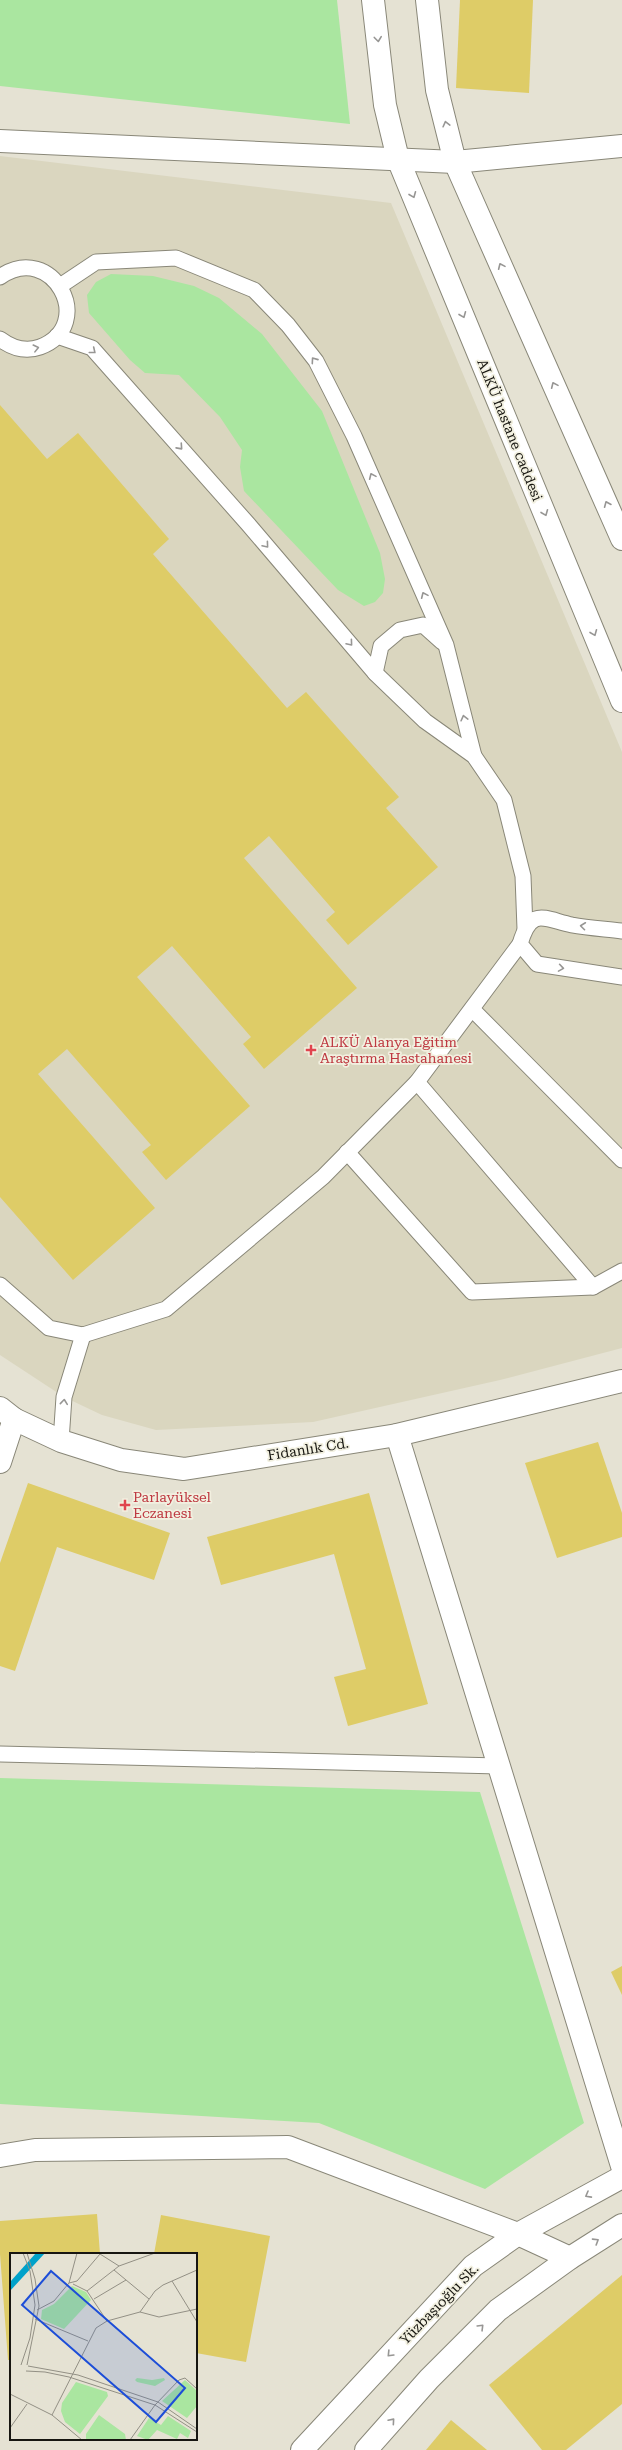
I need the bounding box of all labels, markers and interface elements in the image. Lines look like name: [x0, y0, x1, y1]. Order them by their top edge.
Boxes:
one-way arrow: [373, 36, 382, 42]
one-way arrow: [442, 121, 450, 127]
one-way arrow: [409, 192, 417, 199]
one-way arrow: [498, 262, 506, 270]
one-way arrow: [458, 311, 466, 319]
one-way arrow: [33, 344, 39, 352]
one-way arrow: [88, 346, 95, 353]
one-way arrow: [312, 357, 319, 364]
street label: ALKÜ hastane caddesi: [474, 357, 546, 504]
one-way arrow: [551, 381, 559, 389]
one-way arrow: [175, 442, 183, 450]
one-way arrow: [369, 473, 377, 480]
one-way arrow: [603, 500, 611, 507]
one-way arrow: [540, 510, 548, 517]
one-way arrow: [261, 540, 268, 547]
one-way arrow: [421, 592, 429, 599]
one-way arrow: [590, 630, 598, 637]
one-way arrow: [346, 639, 353, 646]
one-way arrow: [461, 715, 469, 721]
one-way arrow: [580, 922, 586, 931]
one-way arrow: [558, 963, 564, 972]
place label: ALKÜ Alanya Eğitim Araştırma Hastahanesi: [320, 1034, 472, 1066]
marker: ALKÜ Alanya Eğitim Araştırma Hastahanesi: [305, 1044, 317, 1056]
one-way arrow: [59, 1399, 68, 1405]
street label: Fidanlık Cd.: [266, 1435, 350, 1463]
place label: Parlayüksel Eczanesi: [133, 1489, 212, 1521]
marker: Parlayüksel Eczanesi: [120, 1500, 130, 1510]
one-way arrow: [585, 2191, 592, 2198]
one-way arrow: [592, 2239, 599, 2246]
inset map: [10, 2253, 197, 2440]
street label: Yüzbaşıoğlu Sk.: [396, 2260, 482, 2348]
one-way arrow: [476, 2324, 484, 2331]
one-way arrow: [387, 2349, 395, 2357]
one-way arrow: [387, 2418, 394, 2425]

